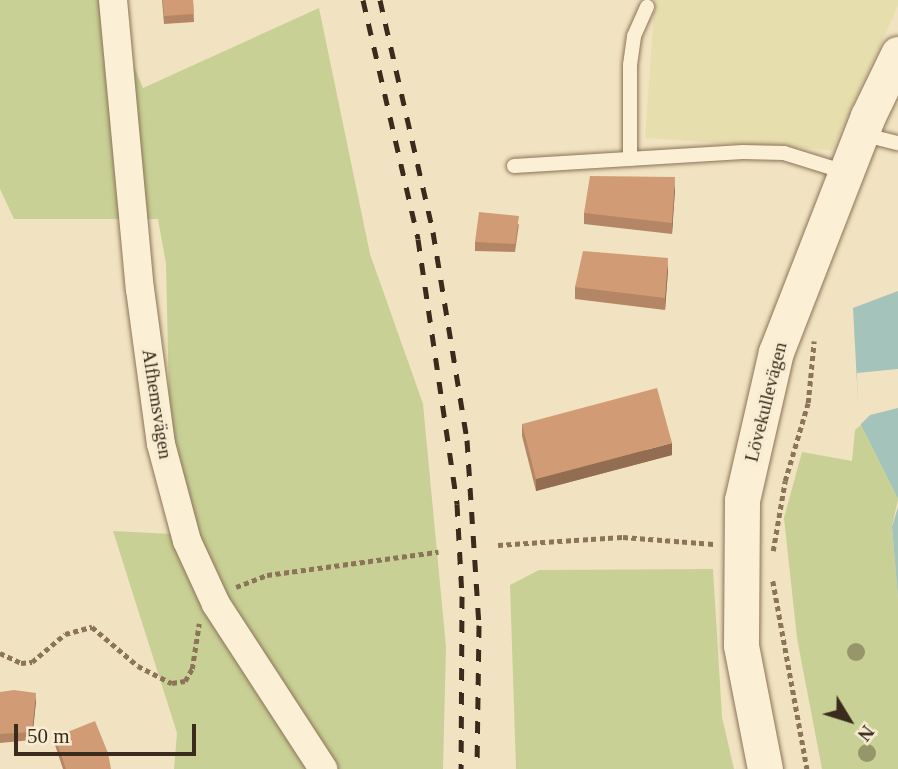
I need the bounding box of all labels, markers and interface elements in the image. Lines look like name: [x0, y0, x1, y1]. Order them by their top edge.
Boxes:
street label: Lövekullevägen: [740, 340, 792, 464]
street label: Alfhemsvägen: [137, 347, 177, 461]
north arrow: [814, 685, 884, 755]
scale bar: [18, 710, 200, 754]
text: N: [853, 721, 878, 745]
text: 50 m: [27, 724, 70, 748]

